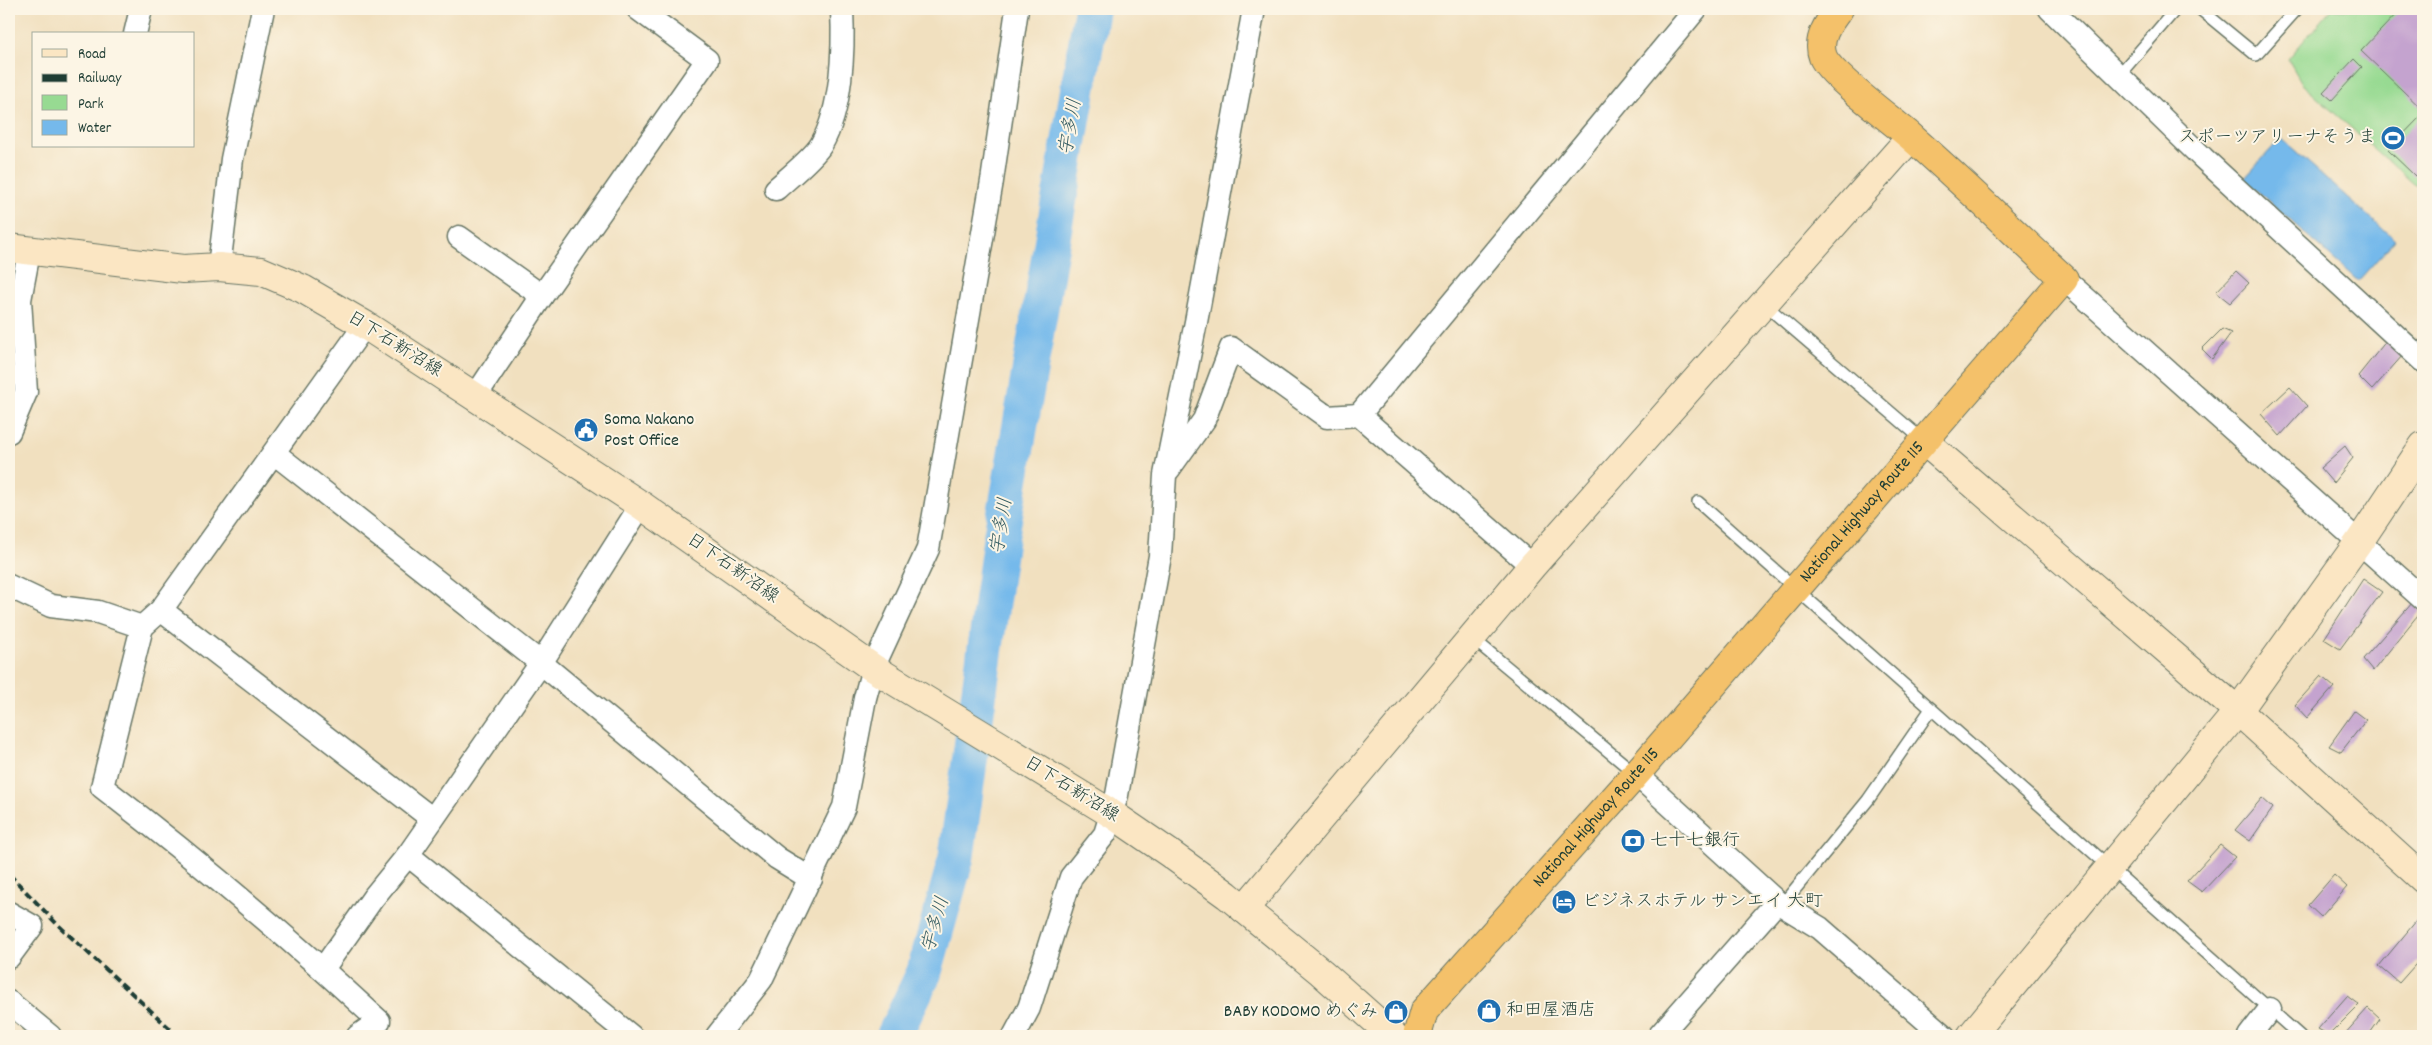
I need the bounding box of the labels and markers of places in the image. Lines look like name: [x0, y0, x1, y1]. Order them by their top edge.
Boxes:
sports icon: スポーツアリーナそうま: [2380, 125, 2406, 151]
place label: スポーツアリーナそうま: [2178, 126, 2376, 151]
place label: Soma Nakano Post Office: [604, 408, 694, 454]
public building icon: Soma Nakano Post Office: [573, 417, 599, 443]
bank icon: 七十七銀行: [1620, 828, 1646, 854]
place label: 七十七銀行: [1650, 829, 1740, 854]
hotel icon: ビジネスホテル サンエイ 大町: [1551, 889, 1577, 915]
place label: ビジネスホテル サンエイ 大町: [1582, 890, 1823, 915]
shop icon: 和田屋酒店: [1476, 998, 1502, 1024]
shop icon: BABY KODOMO めぐみ: [1383, 999, 1409, 1025]
place label: 和田屋酒店: [1506, 999, 1596, 1024]
place label: BABY KODOMO めぐみ: [1224, 1000, 1378, 1025]

